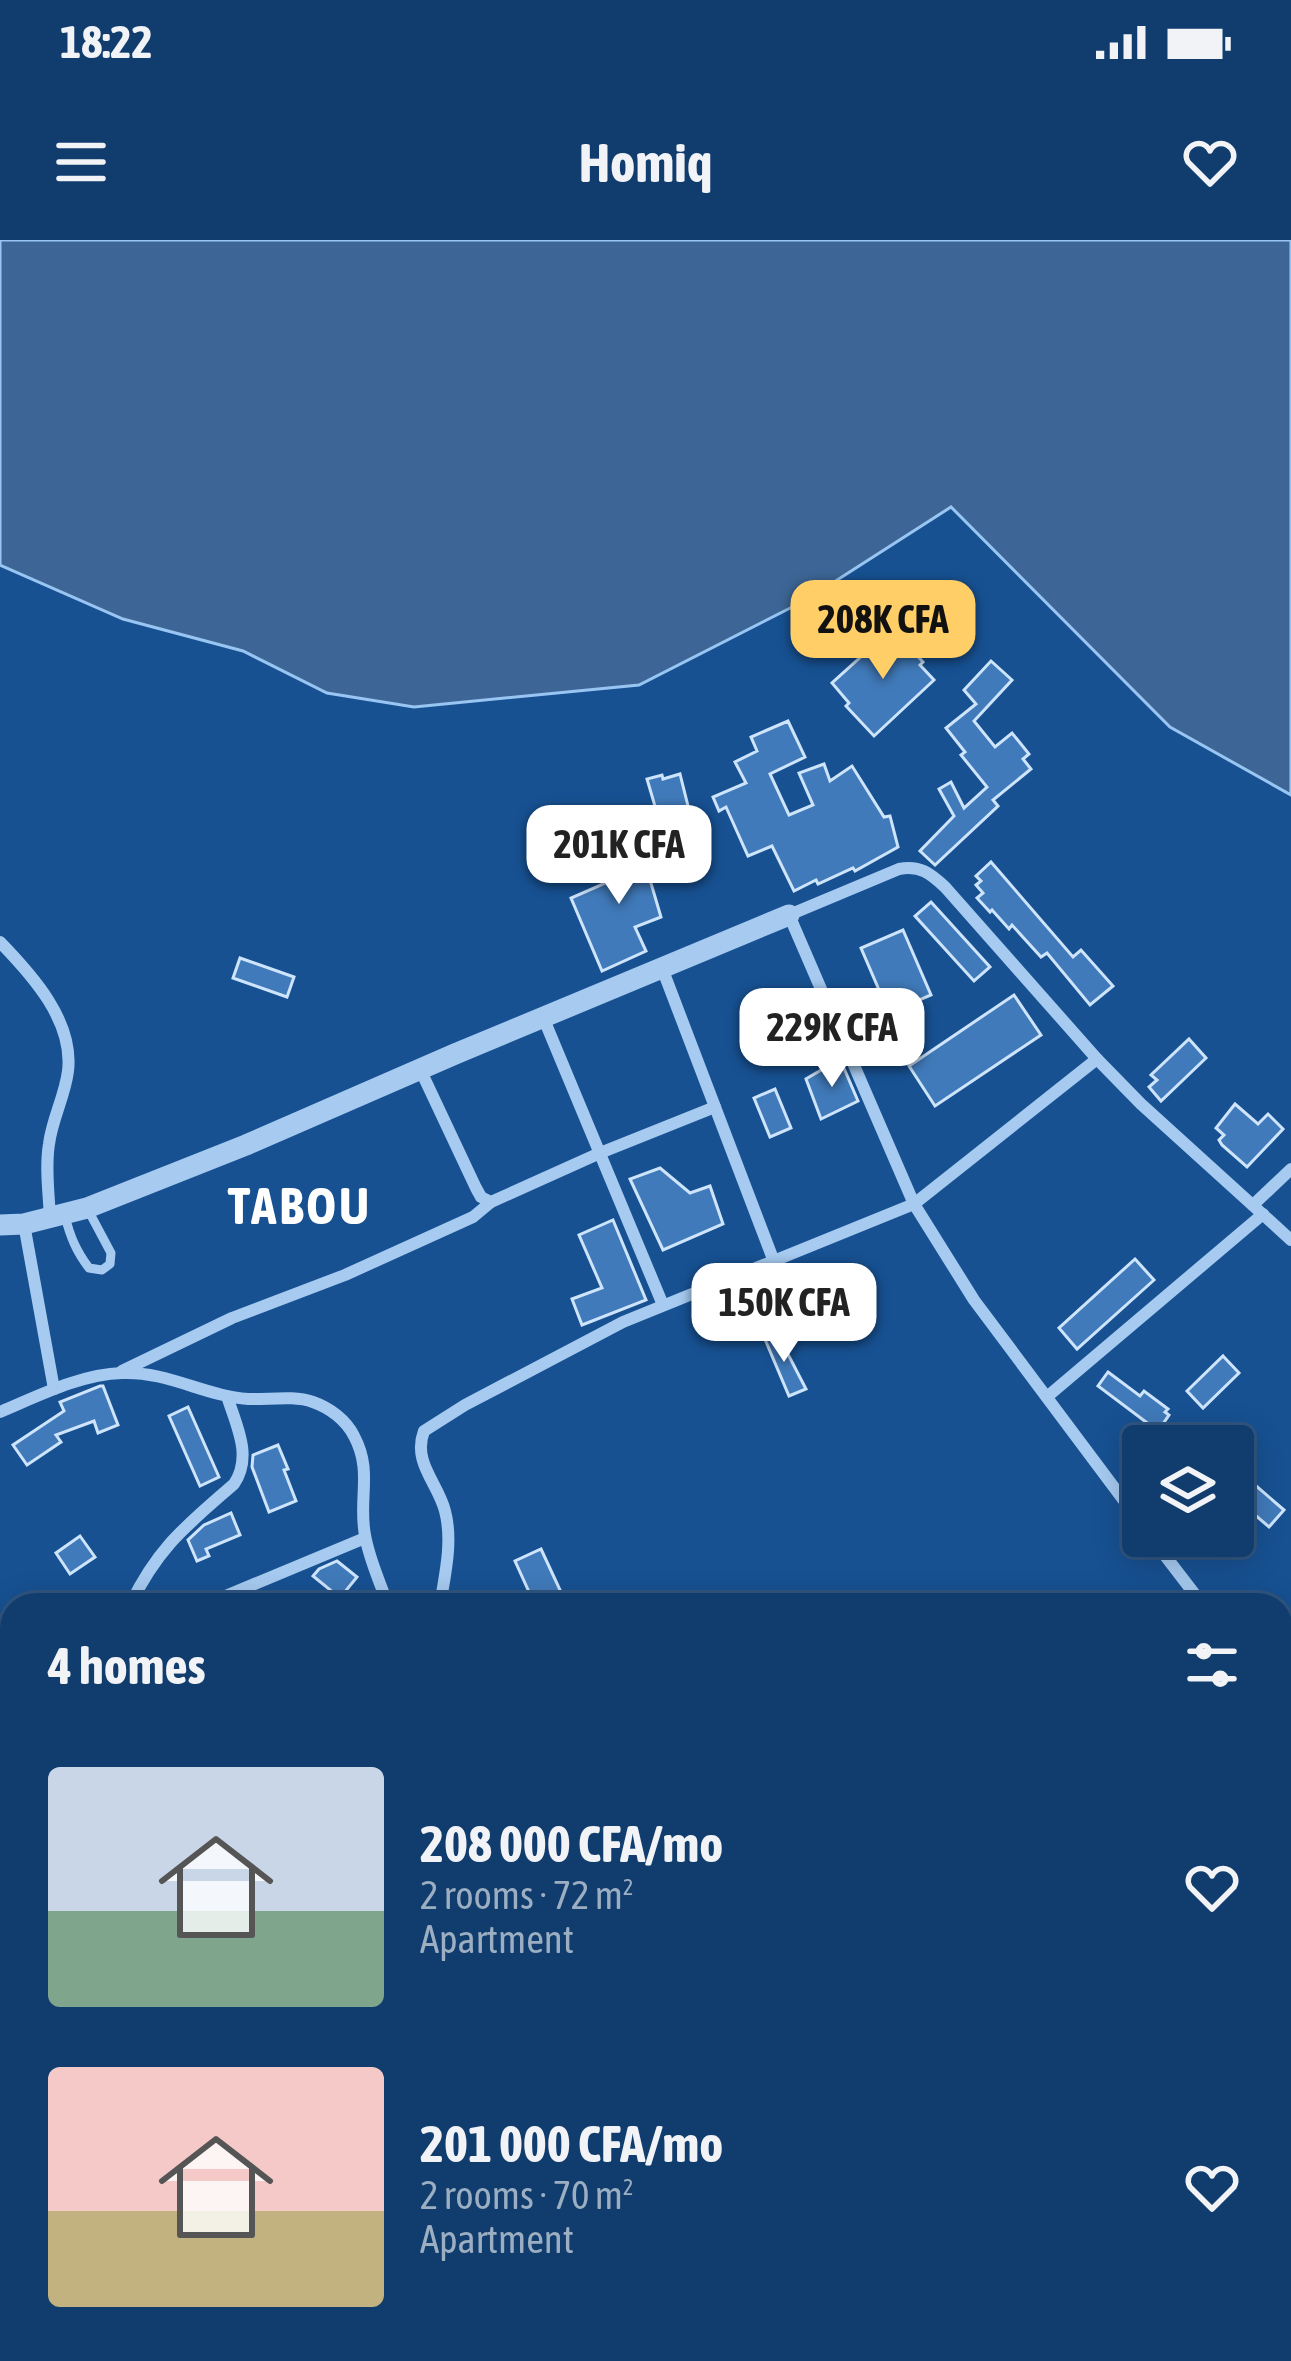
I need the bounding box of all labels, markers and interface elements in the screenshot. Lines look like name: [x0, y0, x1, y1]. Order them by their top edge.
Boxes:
text: 18:22: [60, 16, 153, 68]
icon: menu: [48, 129, 114, 195]
icon: heart: [1177, 129, 1243, 195]
text: Homiq: [579, 132, 712, 193]
pin: 208K CFA: [759, 580, 1007, 682]
text: 208K CFA: [817, 597, 949, 641]
pin: 201K CFA: [495, 805, 743, 907]
text: 201K CFA: [553, 822, 685, 866]
pin: 229K CFA: [708, 988, 956, 1090]
text: 229K CFA: [766, 1005, 898, 1049]
district label: TABOU: [228, 1176, 372, 1235]
pin: 150K CFA: [660, 1263, 908, 1365]
text: 150K CFA: [718, 1280, 850, 1324]
map controls: [1122, 1425, 1254, 1557]
button: layers: [1122, 1425, 1254, 1557]
icon: filters: [1179, 1632, 1245, 1698]
text: 4 homes: [48, 1636, 206, 1695]
text: 208 000 CFA/mo: [420, 1814, 723, 1873]
icon: home: [144, 1815, 288, 1959]
icon: heart: [1179, 1854, 1245, 1920]
text: 2 rooms · 72 m²: [420, 1873, 634, 1917]
text: Apartment: [420, 1917, 574, 1961]
text: 201 000 CFA/mo: [420, 2114, 723, 2173]
icon: home: [144, 2115, 288, 2259]
icon: heart: [1179, 2154, 1245, 2220]
text: 2 rooms · 70 m²: [420, 2173, 634, 2217]
text: Apartment: [420, 2217, 574, 2261]

